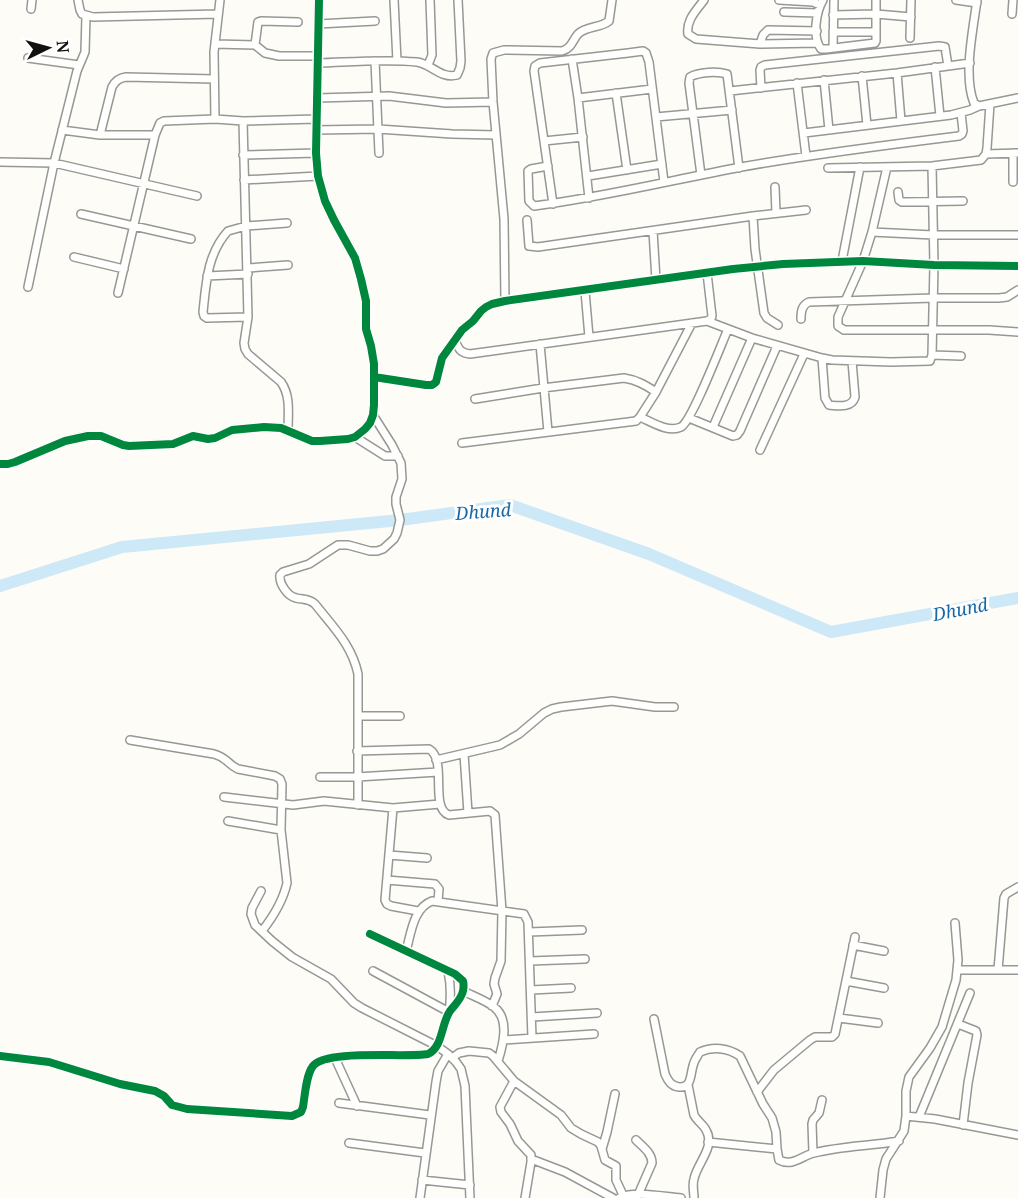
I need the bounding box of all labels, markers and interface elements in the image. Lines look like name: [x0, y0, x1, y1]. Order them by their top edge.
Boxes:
north arrow: [18, 18, 78, 78]
text: N: [51, 39, 74, 54]
water label: Dhund: [453, 497, 512, 525]
water label: Dhund: [929, 592, 990, 626]

